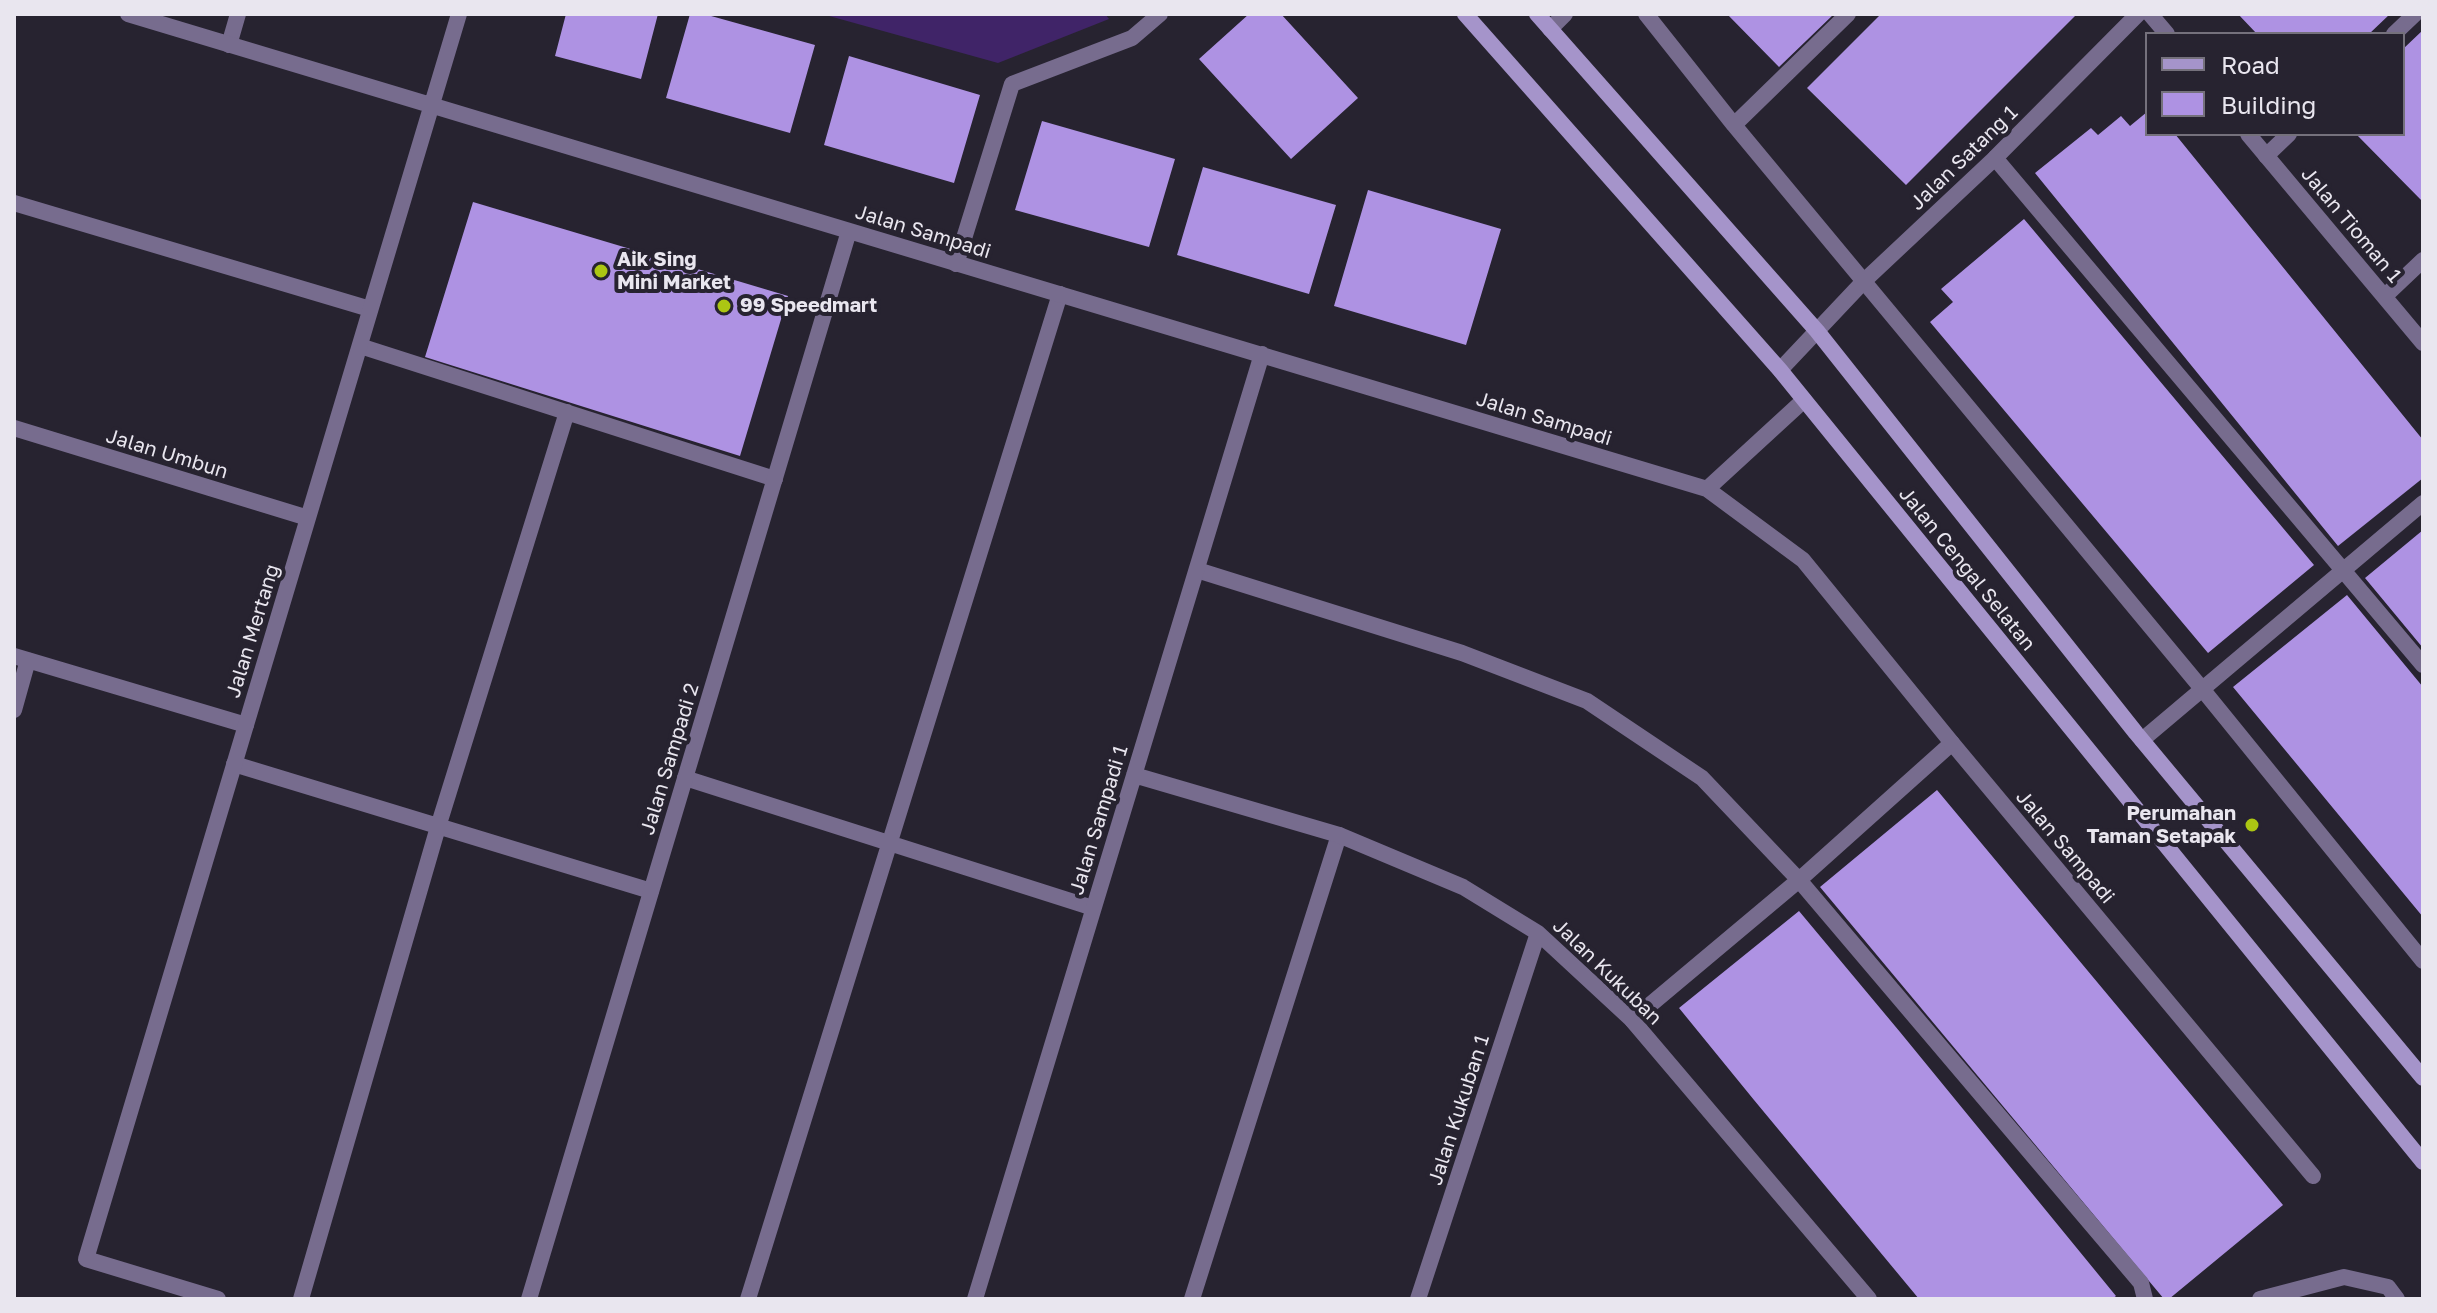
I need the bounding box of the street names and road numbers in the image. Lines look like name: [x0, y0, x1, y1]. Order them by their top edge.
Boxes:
street label: Jalan Satang 1: [1905, 101, 2023, 215]
street label: Jalan Tioman 1: [2296, 162, 2406, 288]
street label: Jalan Sampadi: [852, 200, 994, 264]
street label: Jalan Sampadi: [1473, 387, 1615, 451]
street label: Jalan Umbun: [103, 424, 231, 484]
street label: Jalan Cengal Selatan: [1894, 482, 2040, 656]
street label: Jalan Mertang: [221, 561, 285, 701]
street label: Jalan Sampadi 2: [636, 680, 704, 838]
street label: Jalan Sampadi 1: [1065, 742, 1133, 898]
street label: Jalan Sampadi: [2011, 785, 2119, 909]
street label: Jalan Kukuban: [1548, 914, 1666, 1030]
street label: Jalan Kukuban 1: [1423, 1032, 1495, 1188]

